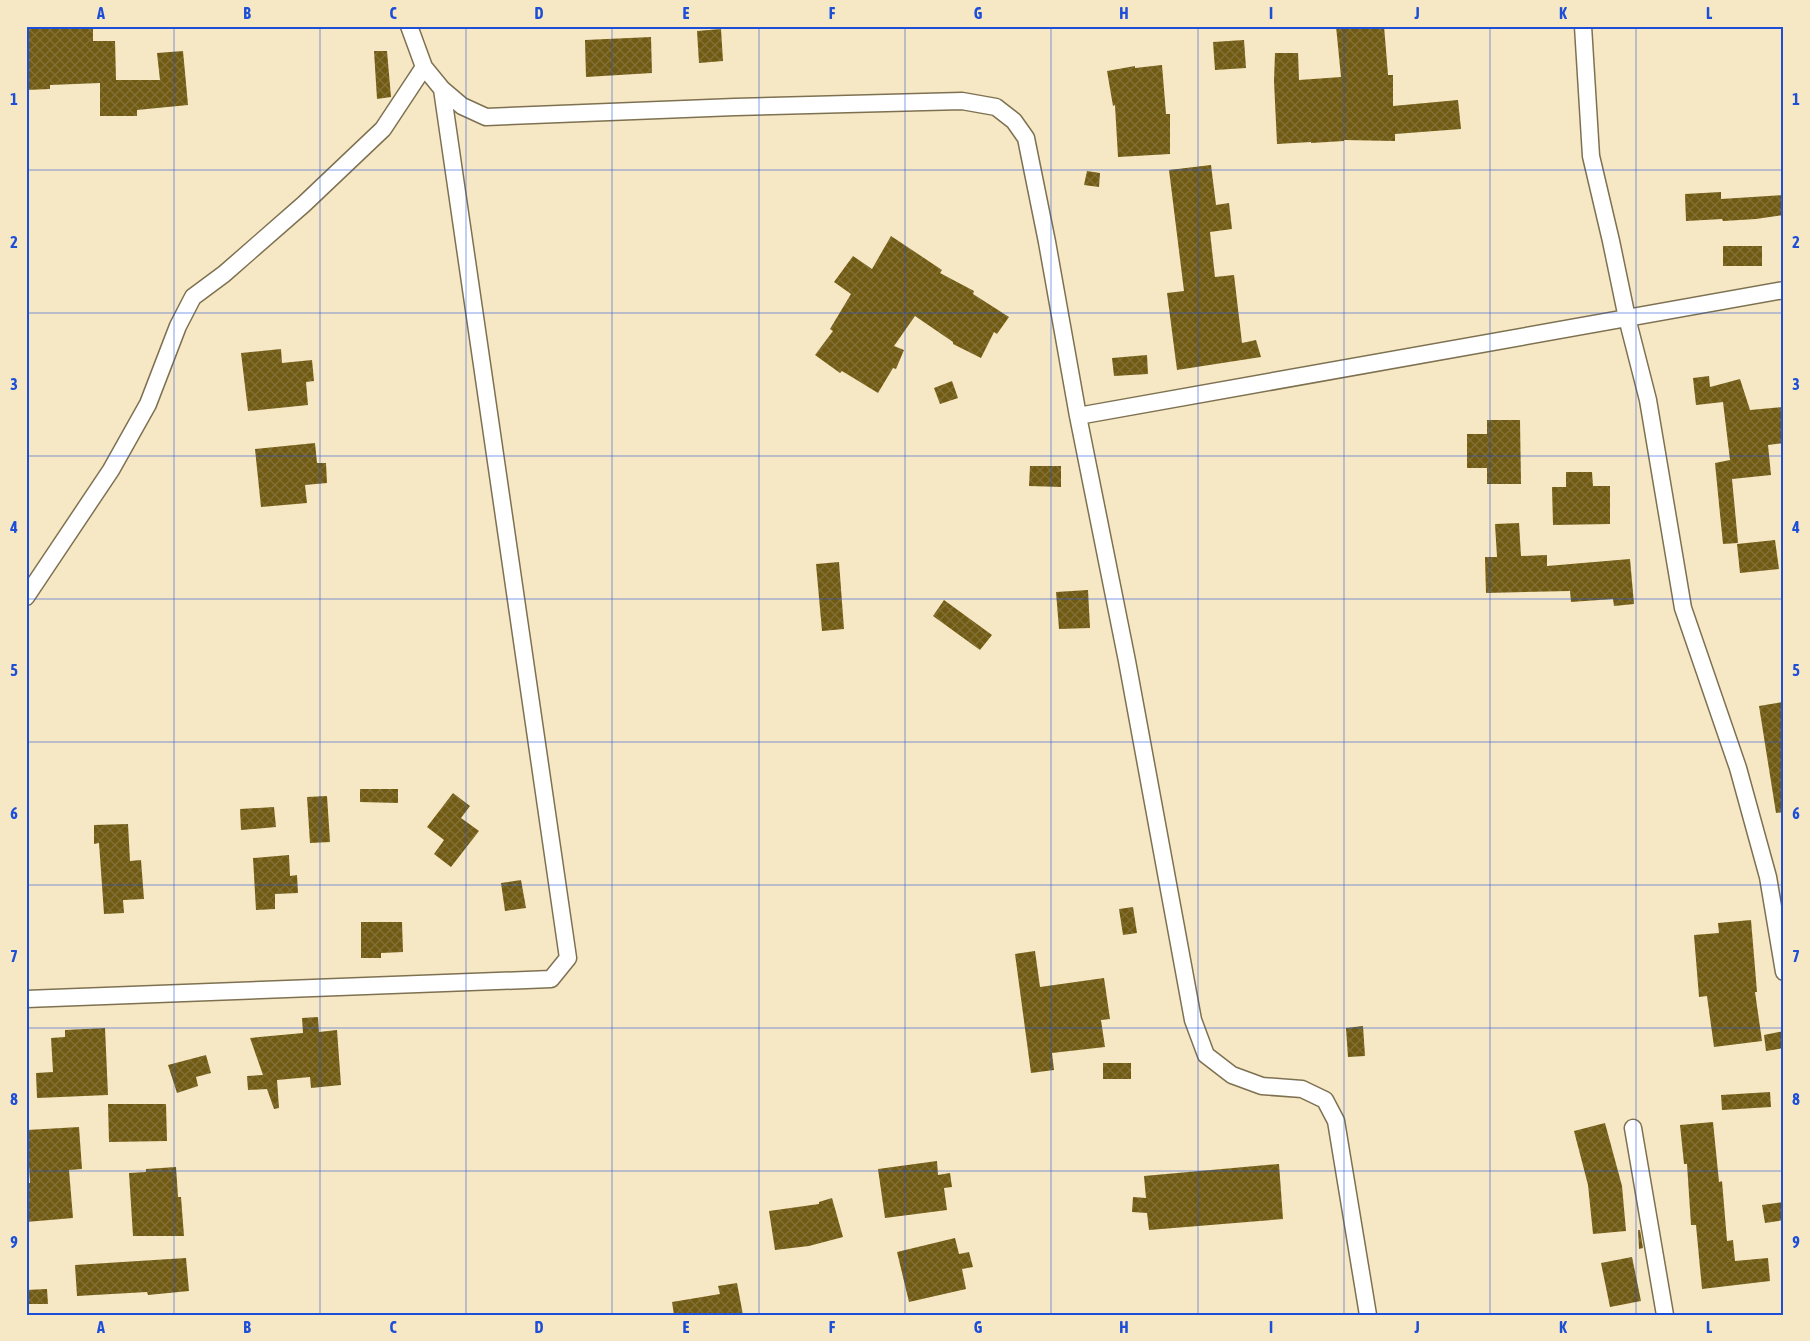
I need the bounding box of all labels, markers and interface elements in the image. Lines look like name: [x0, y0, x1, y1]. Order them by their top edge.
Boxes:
text: A: [96, 4, 105, 22]
text: B: [243, 4, 251, 22]
text: C: [389, 4, 397, 22]
text: D: [535, 4, 544, 22]
text: E: [683, 4, 690, 22]
text: F: [829, 4, 836, 22]
text: G: [974, 4, 983, 22]
text: H: [1119, 4, 1129, 22]
text: I: [1269, 4, 1273, 22]
text: J: [1413, 4, 1420, 22]
text: K: [1559, 4, 1567, 22]
text: L: [1706, 4, 1713, 22]
text: 1: [10, 90, 18, 108]
text: 1: [1792, 90, 1800, 108]
text: 2: [10, 233, 18, 251]
text: 2: [1792, 233, 1800, 251]
text: 3: [10, 375, 18, 393]
text: 3: [1792, 375, 1800, 393]
text: 4: [9, 518, 18, 536]
text: 4: [1791, 518, 1800, 536]
text: 5: [10, 661, 18, 679]
text: 5: [1792, 661, 1800, 679]
text: 6: [10, 804, 18, 822]
text: 6: [1792, 804, 1800, 822]
text: 7: [10, 947, 18, 965]
text: 7: [1792, 947, 1800, 965]
text: 8: [10, 1090, 18, 1108]
text: 8: [1792, 1090, 1800, 1108]
text: 9: [10, 1233, 18, 1251]
text: 9: [1792, 1233, 1800, 1251]
text: A: [96, 1318, 105, 1336]
text: B: [243, 1318, 251, 1336]
text: C: [389, 1318, 397, 1336]
text: D: [535, 1318, 544, 1336]
text: E: [683, 1318, 690, 1336]
text: F: [829, 1318, 836, 1336]
text: G: [974, 1318, 983, 1336]
text: H: [1119, 1318, 1129, 1336]
text: I: [1269, 1318, 1273, 1336]
text: J: [1413, 1318, 1420, 1336]
text: K: [1559, 1318, 1567, 1336]
text: L: [1706, 1318, 1713, 1336]

